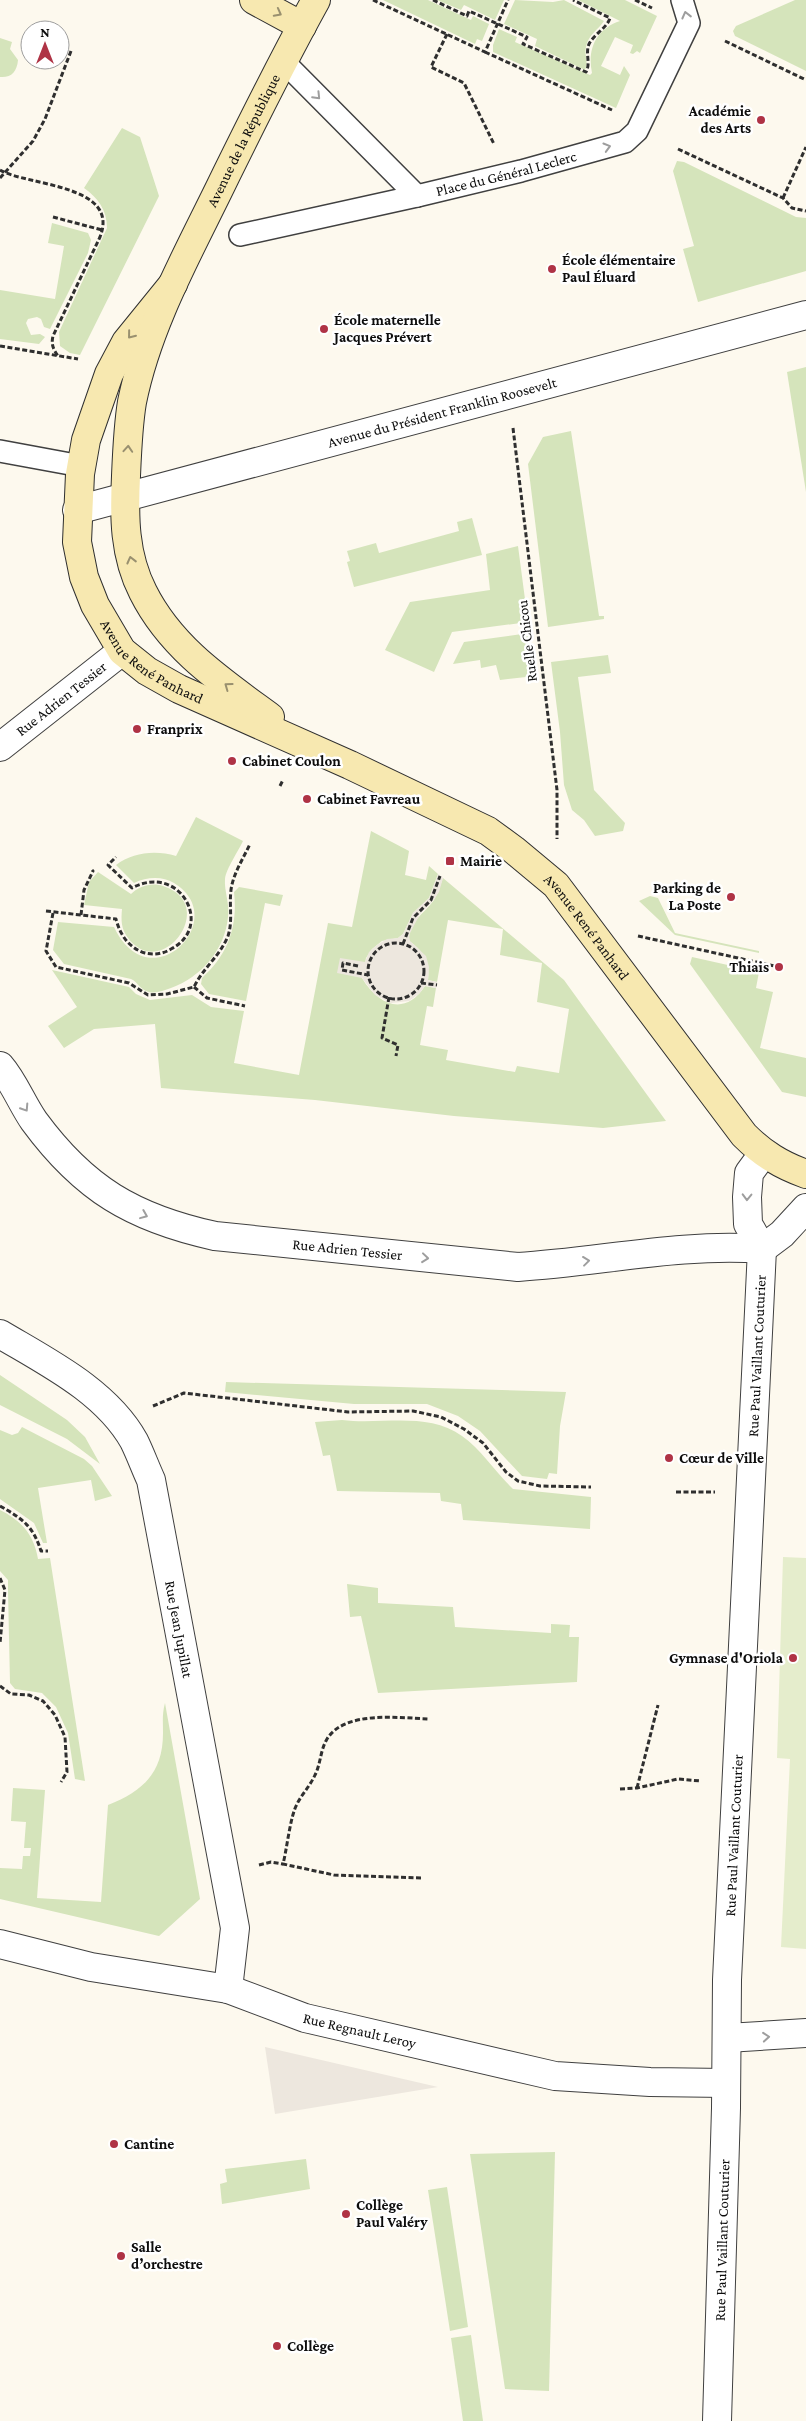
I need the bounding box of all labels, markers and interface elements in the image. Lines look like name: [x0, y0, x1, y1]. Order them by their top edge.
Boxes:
one-way arrow: [273, 7, 282, 17]
one-way arrow: [681, 11, 692, 19]
north arrow: [20, 20, 70, 70]
text: N: [40, 24, 50, 40]
street label: Avenue de la République: [204, 71, 283, 210]
one-way arrow: [311, 91, 320, 100]
place label: Académie des Arts: [688, 103, 751, 136]
marker: Académie des Arts: [755, 114, 767, 126]
one-way arrow: [603, 142, 612, 153]
street label: Place du Général Leclerc: [434, 148, 579, 199]
place label: École élémentaire Paul Éluard: [562, 252, 675, 285]
marker: École élémentaire Paul Éluard: [546, 263, 558, 275]
place label: École maternelle Jacques Prévert: [332, 312, 441, 345]
marker: École maternelle Jacques Prévert: [318, 323, 330, 335]
one-way arrow: [129, 329, 137, 338]
street label: Avenue du Président Franklin Roosevelt: [326, 374, 559, 451]
one-way arrow: [122, 444, 133, 452]
one-way arrow: [126, 556, 137, 565]
street label: Ruelle Chicou: [514, 599, 540, 683]
street label: Avenue René Panhard: [97, 617, 206, 707]
street label: Rue Adrien Tessier: [13, 658, 110, 739]
one-way arrow: [224, 683, 234, 692]
place label: Franprix: [147, 721, 203, 737]
marker: Franprix: [131, 723, 143, 735]
place label: Cabinet Coulon: [242, 753, 341, 769]
marker: Cabinet Coulon: [226, 755, 238, 767]
place label: Cabinet Favreau: [317, 791, 421, 807]
marker: Cabinet Favreau: [301, 793, 313, 805]
place label: Mairie: [460, 853, 502, 869]
marker: Mairie: [444, 855, 456, 867]
street label: Avenue René Panhard: [541, 871, 633, 983]
place label: Parking de La Poste: [653, 880, 721, 913]
marker: Parking de La Poste: [725, 891, 737, 903]
place label: Thiais: [729, 959, 769, 975]
marker: Thiais: [773, 961, 785, 973]
one-way arrow: [19, 1102, 28, 1111]
one-way arrow: [742, 1194, 752, 1202]
one-way arrow: [139, 1208, 148, 1219]
street label: Rue Adrien Tessier: [292, 1236, 404, 1263]
one-way arrow: [421, 1252, 429, 1263]
one-way arrow: [583, 1256, 591, 1267]
street label: Rue Paul Vaillant Couturier: [745, 1274, 769, 1437]
place label: Cœur de Ville: [679, 1450, 764, 1466]
marker: Cœur de Ville: [663, 1452, 675, 1464]
street label: Rue Jean Jupillat: [162, 1579, 196, 1680]
place label: Gymnase d'Oriola: [669, 1650, 784, 1666]
marker: Gymnase d'Oriola: [787, 1652, 799, 1664]
street label: Rue Paul Vaillant Couturier: [722, 1753, 746, 1917]
street label: Rue Regnault Leroy: [301, 2010, 418, 2053]
one-way arrow: [763, 2032, 771, 2043]
place label: Cantine: [124, 2136, 174, 2152]
marker: Cantine: [108, 2138, 120, 2150]
street label: Rue Paul Vaillant Couturier: [712, 2158, 733, 2321]
place label: Collège Paul Valéry: [356, 2197, 428, 2230]
marker: Collège Paul Valéry: [340, 2208, 352, 2220]
place label: Salle d’orchestre: [131, 2239, 203, 2272]
marker: Salle d’orchestre: [115, 2250, 127, 2262]
place label: Collège: [287, 2338, 334, 2354]
marker: Collège: [271, 2340, 283, 2352]

